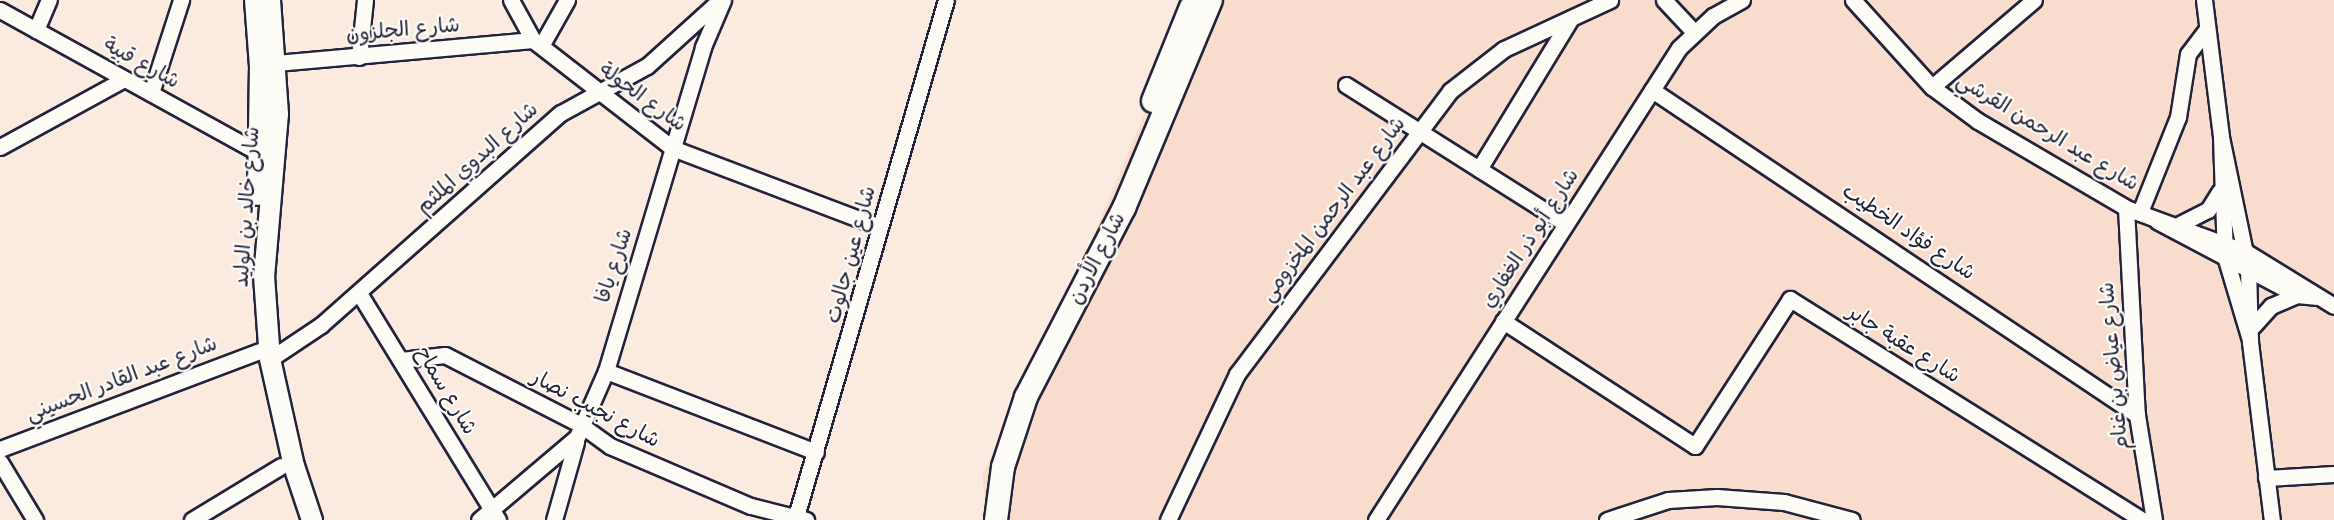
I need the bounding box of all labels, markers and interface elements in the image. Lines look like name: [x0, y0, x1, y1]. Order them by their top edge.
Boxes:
street label: شارع الجلزون: [345, 13, 461, 49]
street label: شارع قبية: [98, 33, 184, 95]
street label: شارع الحولة: [593, 58, 691, 138]
street label: شارع عبد الرحمن القرشي: [1951, 69, 2143, 197]
street label: شارع البدوي الملثم: [412, 98, 544, 220]
street label: شارع عبد الرحمن المخزومي: [1256, 113, 1412, 307]
street label: شارع خالد بن الوليد: [230, 126, 266, 288]
street label: شارع أبو ذر الغفاري: [1477, 165, 1585, 313]
street label: شارع فؤاد الخطيب: [1837, 179, 1979, 287]
street label: شارع عين جالوت: [822, 184, 882, 326]
street label: شارع الأردن: [1064, 209, 1132, 309]
street label: شارع يافا: [591, 225, 639, 307]
street label: شارع عياض بن غنام: [2095, 281, 2135, 451]
street label: شارع عقبة جابر: [1842, 300, 1964, 390]
street label: شارع عبد القادر الحسيني: [23, 332, 221, 428]
street label: شارع سماح: [409, 342, 481, 440]
street label: شارع نجيب نصار: [527, 366, 663, 454]

